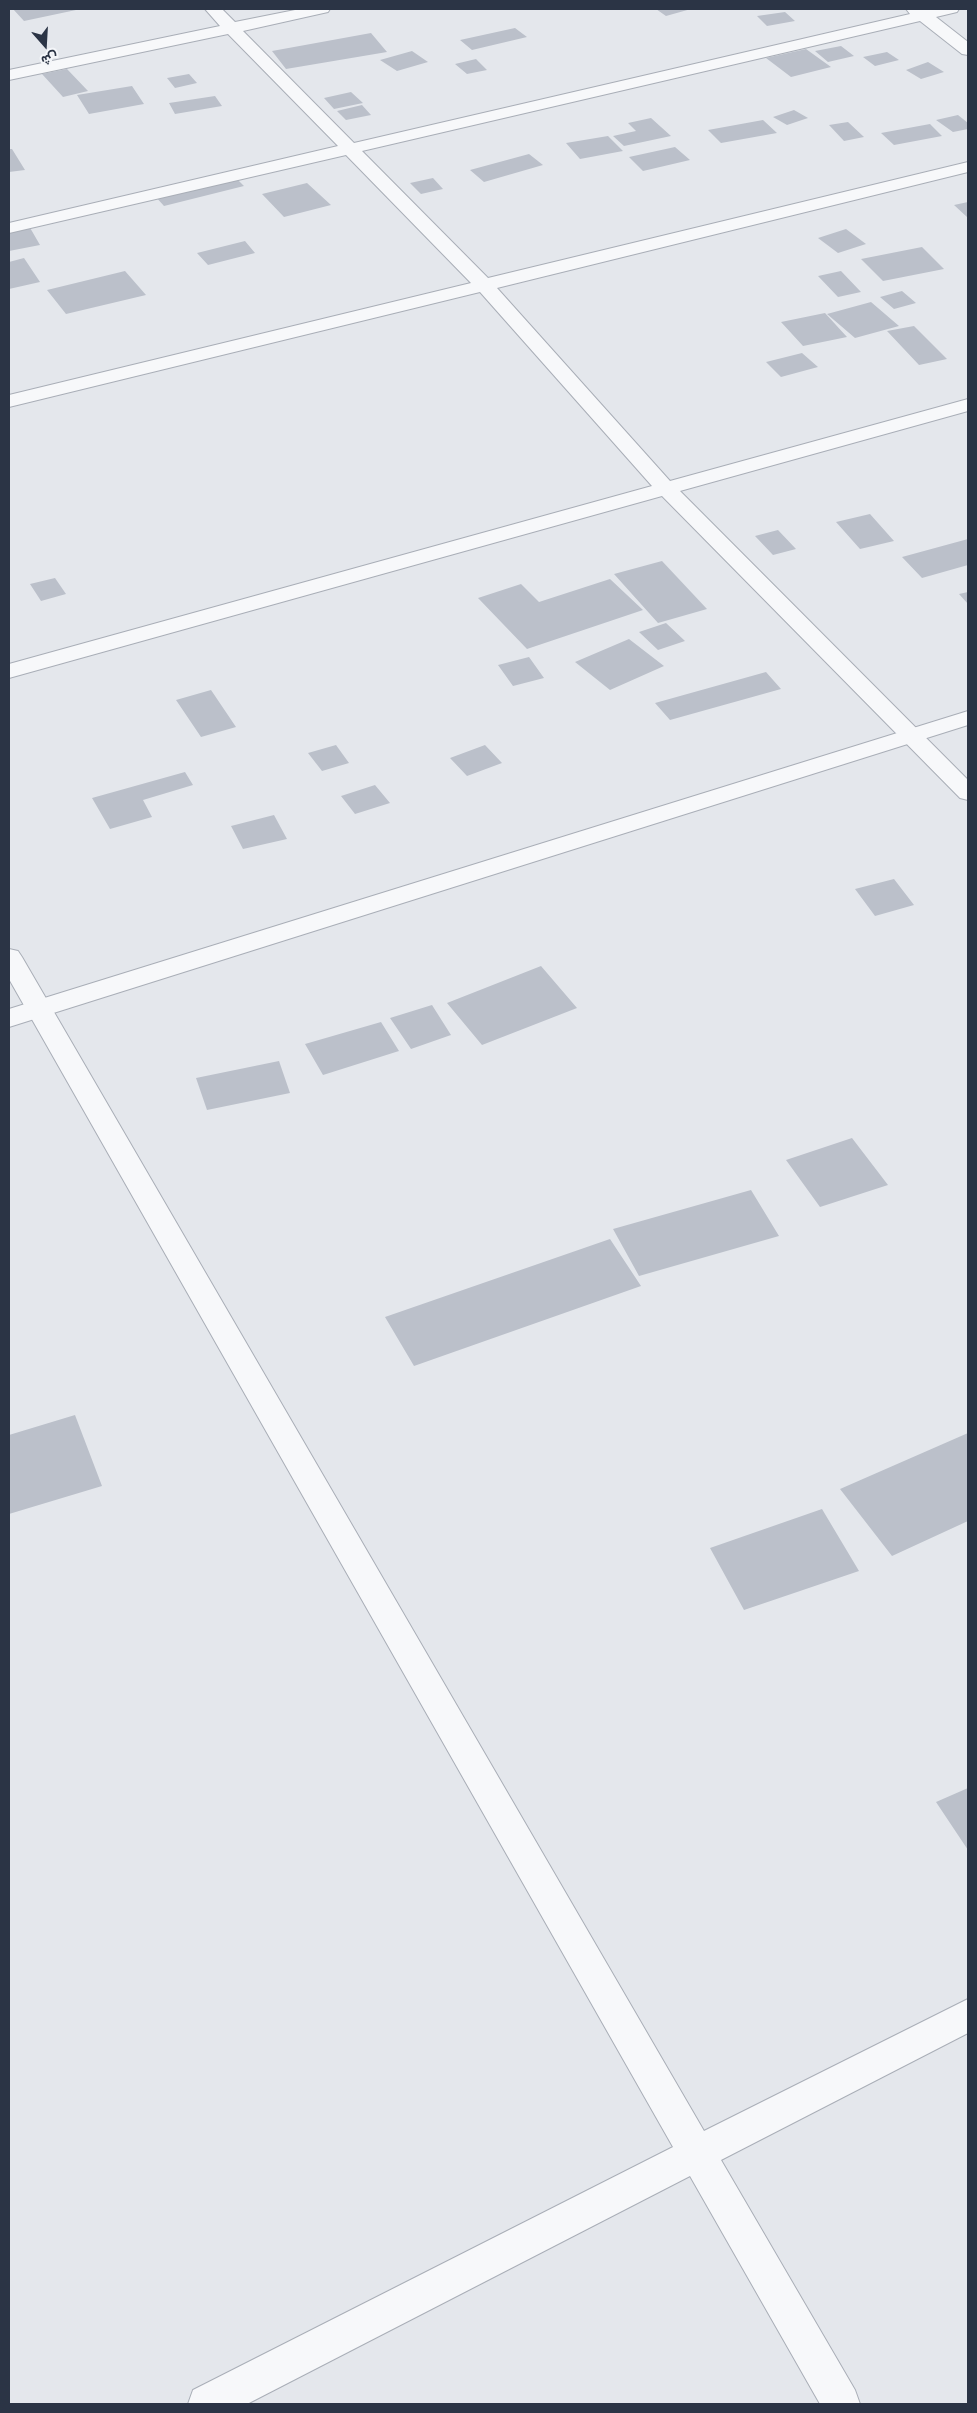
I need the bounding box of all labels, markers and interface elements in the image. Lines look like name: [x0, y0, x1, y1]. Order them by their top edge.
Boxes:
north arrow: [20, 20, 70, 70]
text: ش: [39, 48, 61, 70]

